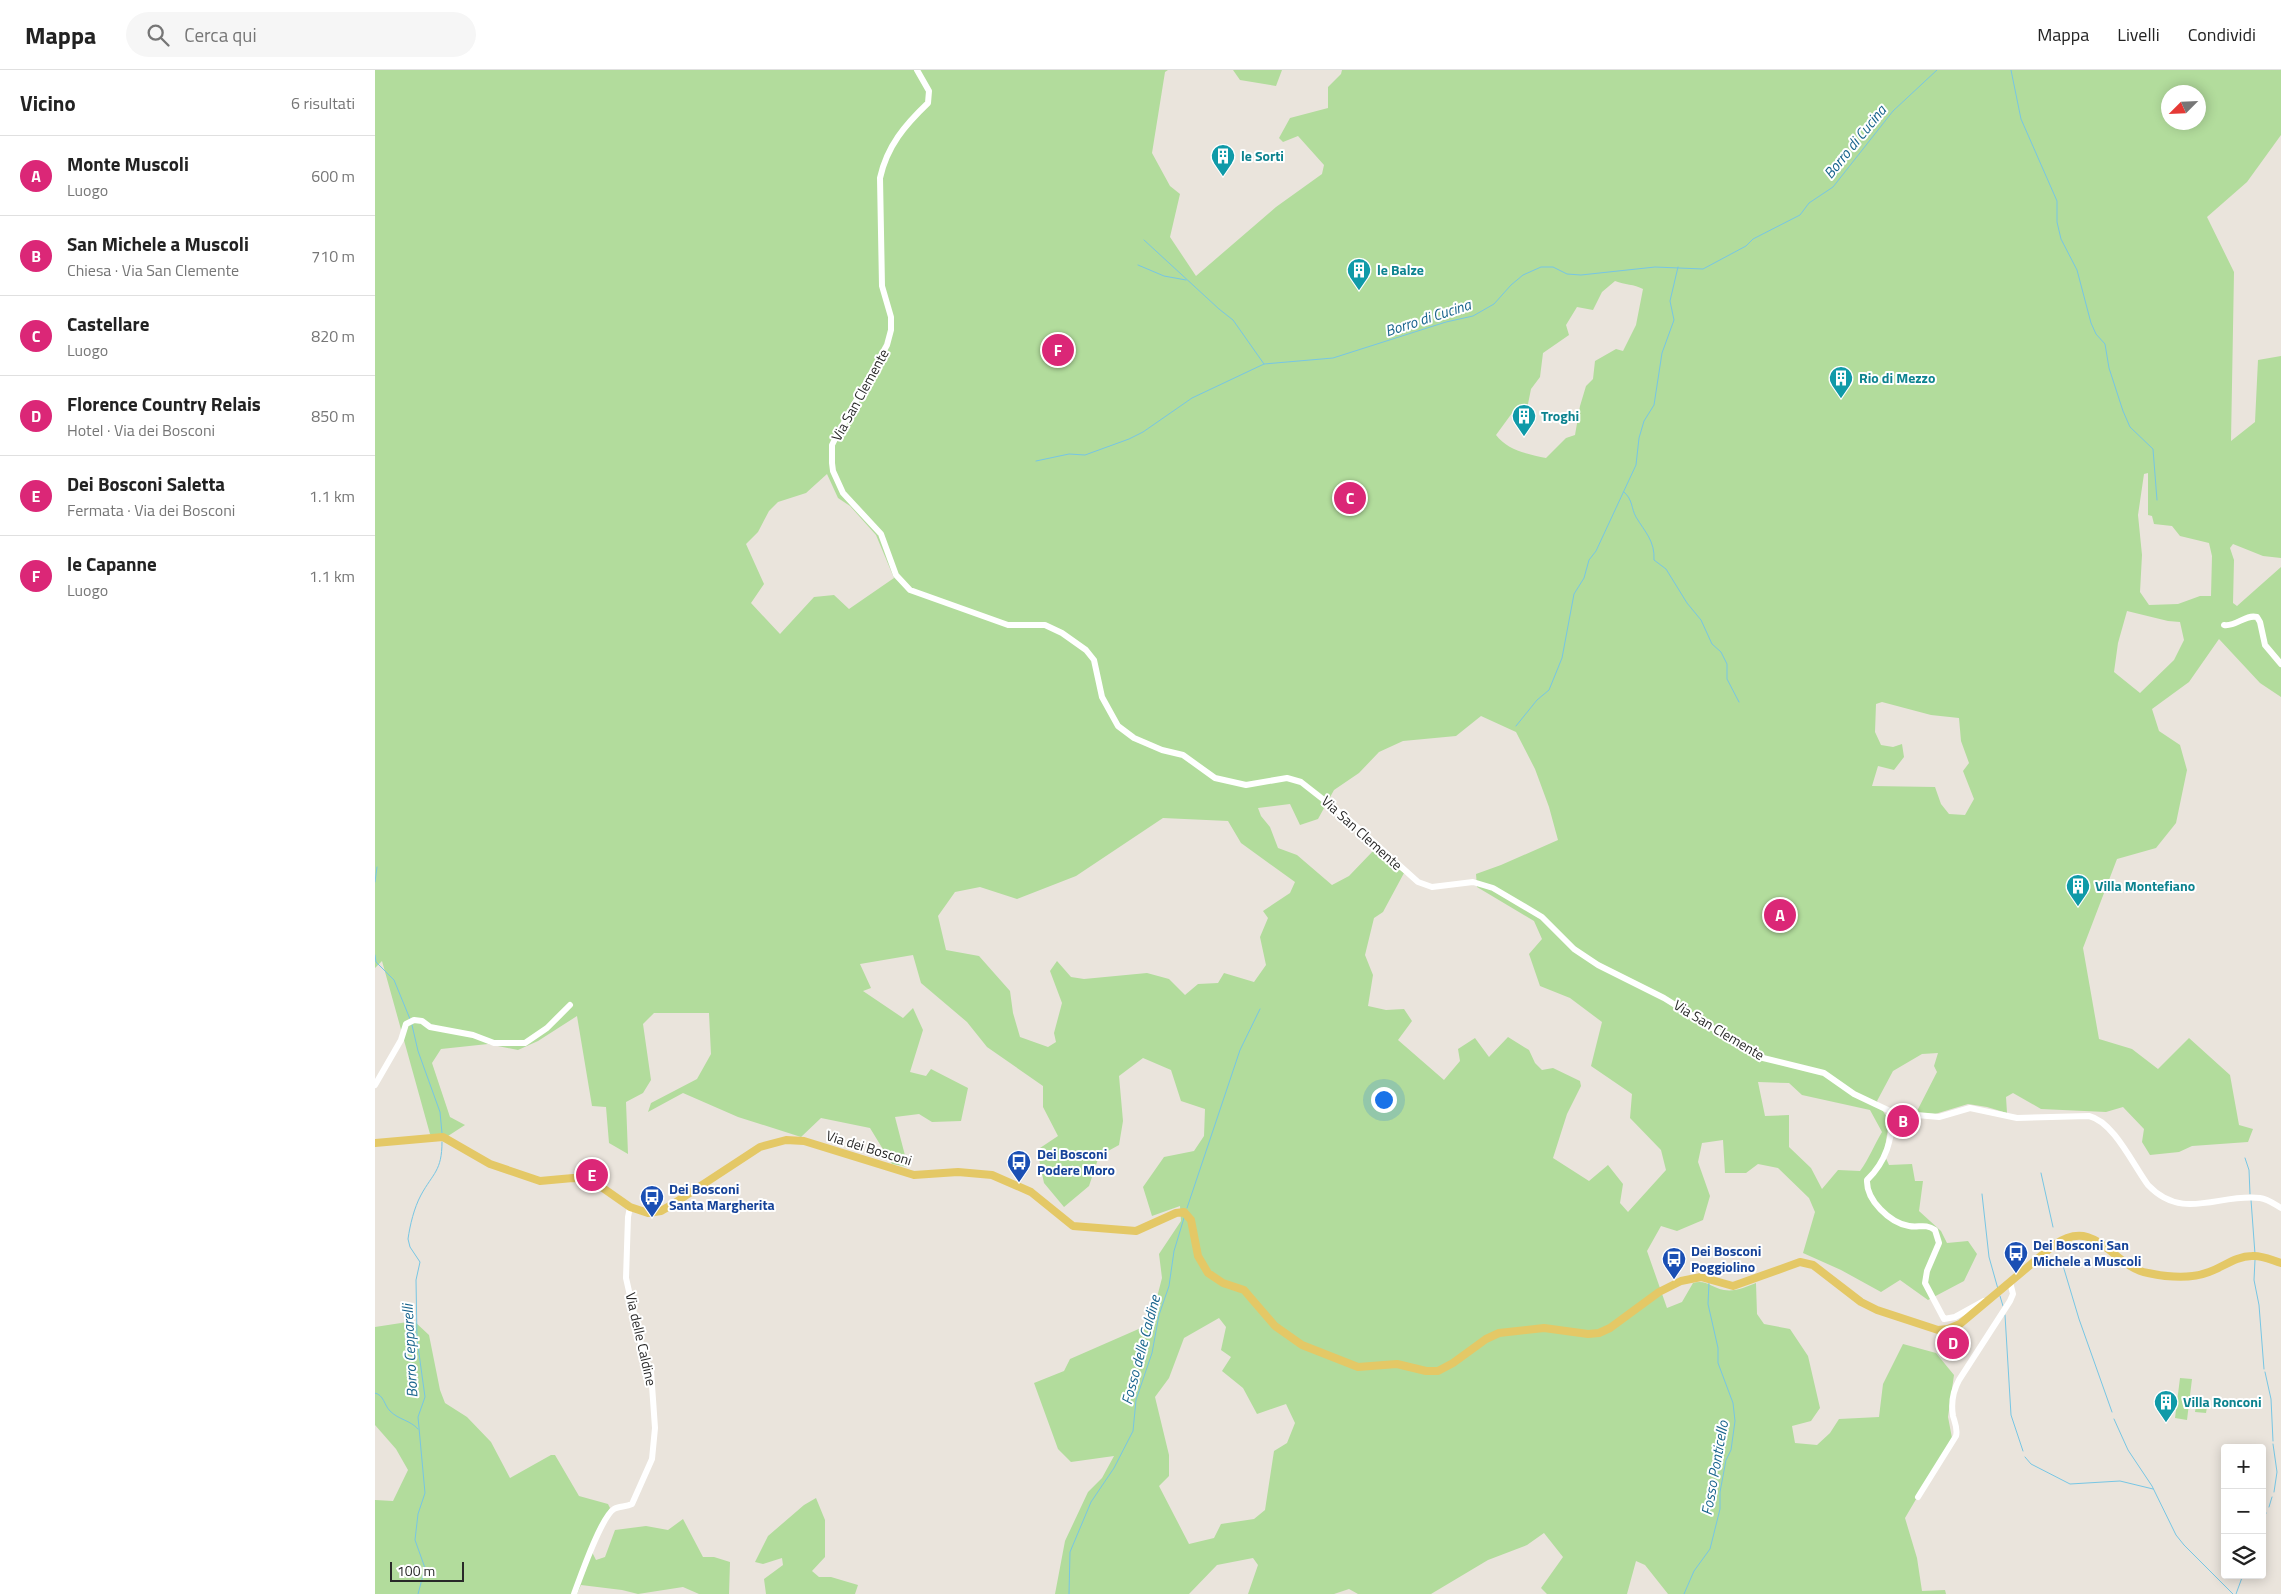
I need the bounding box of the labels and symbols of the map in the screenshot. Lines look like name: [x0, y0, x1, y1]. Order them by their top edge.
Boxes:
north arrow: [2161, 85, 2206, 130]
water label: Borro di Cucina: [1818, 99, 1892, 183]
building icon: le Sorti: [1210, 143, 1236, 177]
place label: le Sorti: [1241, 145, 1284, 166]
building icon: le Balze: [1346, 257, 1372, 291]
place label: le Balze: [1377, 259, 1424, 280]
water label: Borro di Cucina: [1382, 292, 1475, 342]
pin: F: [1042, 331, 1074, 369]
street label: Via San Clemente: [825, 345, 894, 445]
building icon: Rio di Mezzo: [1828, 365, 1854, 399]
place label: Rio di Mezzo: [1859, 367, 1935, 388]
building icon: Troghi: [1511, 403, 1537, 437]
place label: Troghi: [1541, 405, 1579, 426]
pin: C: [1334, 479, 1366, 517]
street label: Via San Clemente: [1317, 790, 1408, 875]
building icon: Villa Montefiano: [2065, 873, 2091, 907]
place label: Villa Montefiano: [2095, 875, 2195, 896]
pin: A: [1764, 896, 1796, 934]
street label: Via San Clemente: [1670, 994, 1769, 1065]
your location: [1371, 1087, 1397, 1113]
pin: B: [1887, 1102, 1919, 1140]
street label: Via dei Bosconi: [824, 1125, 915, 1170]
place label: Dei Bosconi Podere Moro: [1037, 1143, 1115, 1180]
bus stop icon: Dei Bosconi Podere Moro: [1006, 1149, 1032, 1183]
pin: E: [576, 1156, 608, 1194]
place label: Dei Bosconi Santa Margherita: [669, 1178, 775, 1215]
bus stop icon: Dei Bosconi Santa Margherita: [639, 1184, 665, 1218]
place label: Dei Bosconi San Michele a Muscoli: [2033, 1234, 2141, 1271]
place label: Dei Bosconi Poggiolino: [1691, 1240, 1761, 1277]
bus stop icon: Dei Bosconi San Michele a Muscoli: [2003, 1240, 2029, 1274]
bus stop icon: Dei Bosconi Poggiolino: [1661, 1246, 1687, 1280]
street label: Via delle Caldine: [621, 1290, 662, 1388]
water label: Fosso delle Caldine: [1115, 1292, 1166, 1407]
water label: Borro Cepparelli: [395, 1302, 423, 1399]
pin: D: [1937, 1324, 1969, 1362]
building icon: Villa Ronconi: [2153, 1389, 2179, 1423]
place label: Villa Ronconi: [2183, 1391, 2262, 1412]
water label: Fosso Ponticello: [1695, 1418, 1734, 1517]
scale bar: [390, 1559, 464, 1582]

